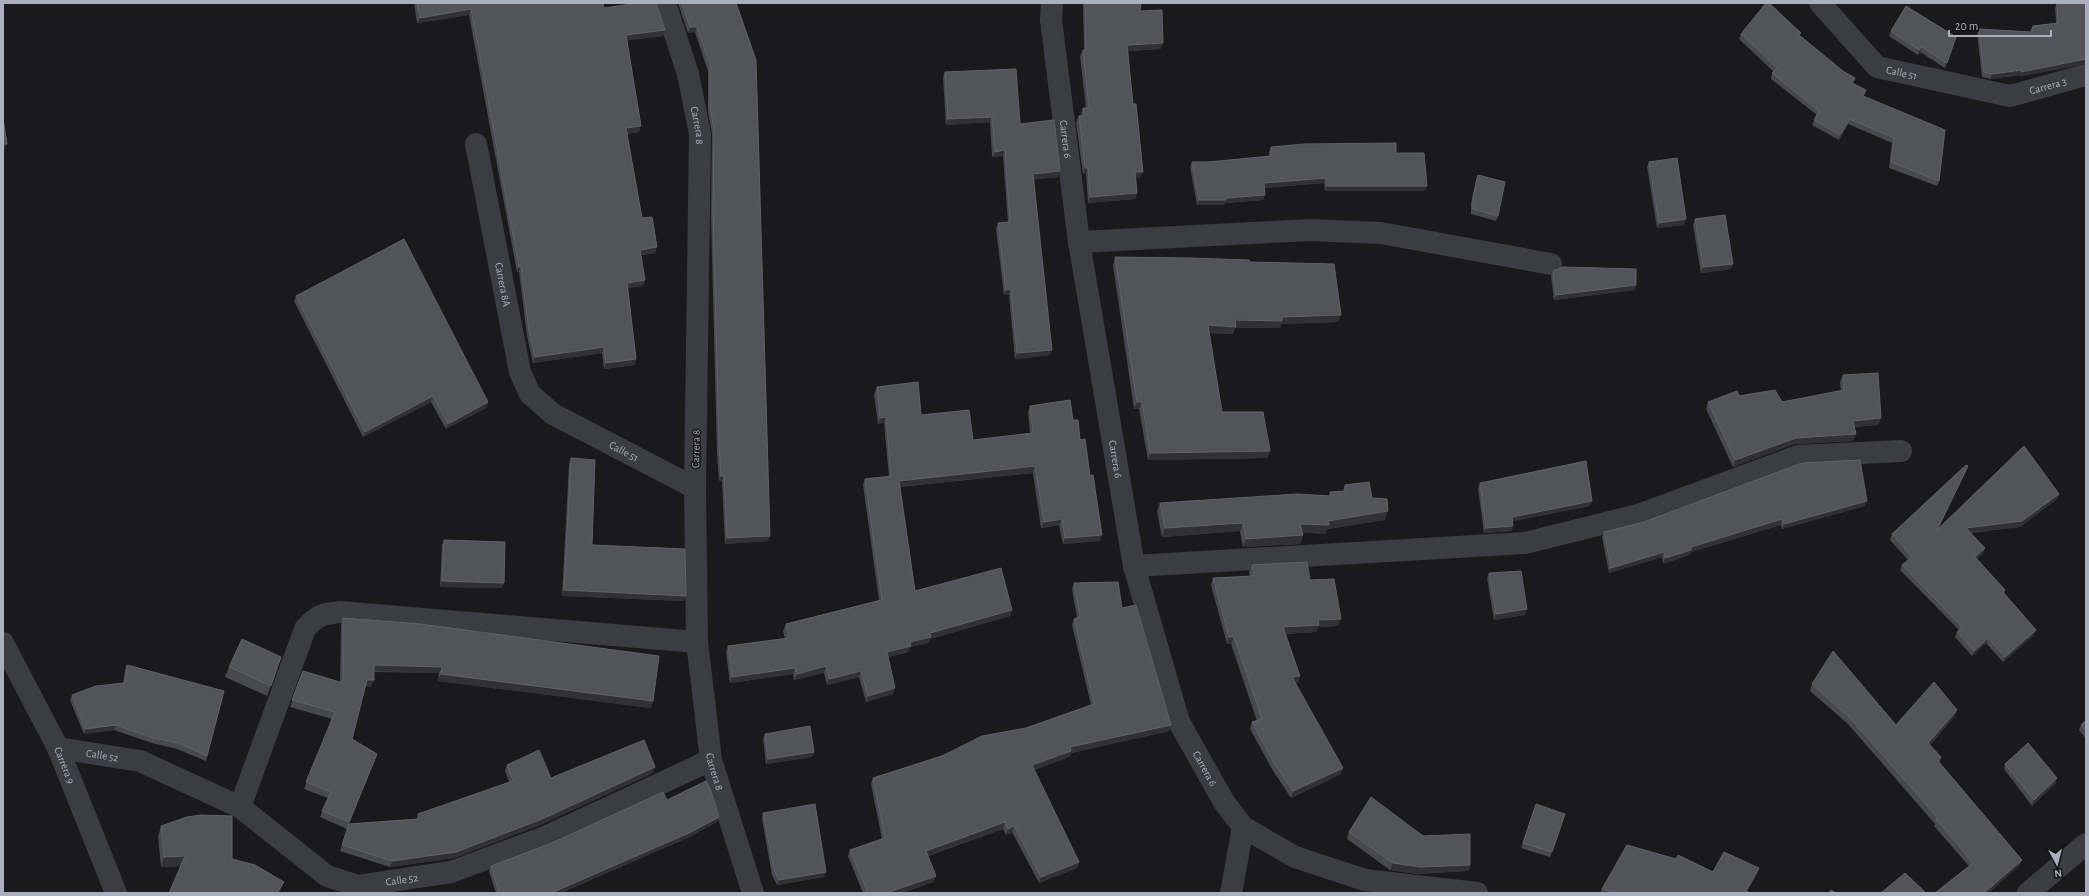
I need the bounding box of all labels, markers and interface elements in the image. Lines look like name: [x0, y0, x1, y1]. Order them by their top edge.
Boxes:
scale bar: [1949, 12, 2051, 38]
text: 20 m: [1955, 20, 1978, 32]
street label: Calle 51: [1885, 64, 1918, 81]
street label: Carrera 3: [2028, 75, 2068, 96]
street label: Carrera 8: [689, 105, 706, 145]
street label: Carrera 6: [1058, 119, 1074, 159]
street label: Carrera 8A: [493, 261, 513, 308]
street label: Carrera 8: [690, 430, 702, 468]
street label: Calle 51: [608, 439, 641, 463]
street label: Carrera 6: [1107, 439, 1124, 479]
street label: Carrera 9: [53, 745, 77, 785]
street label: Calle 52: [85, 747, 120, 763]
street label: Carrera 6: [1191, 749, 1219, 788]
street label: Carrera 8: [705, 752, 726, 792]
north arrow: [2037, 844, 2077, 884]
text: N: [2054, 868, 2063, 879]
street label: Calle 52: [385, 872, 419, 887]

